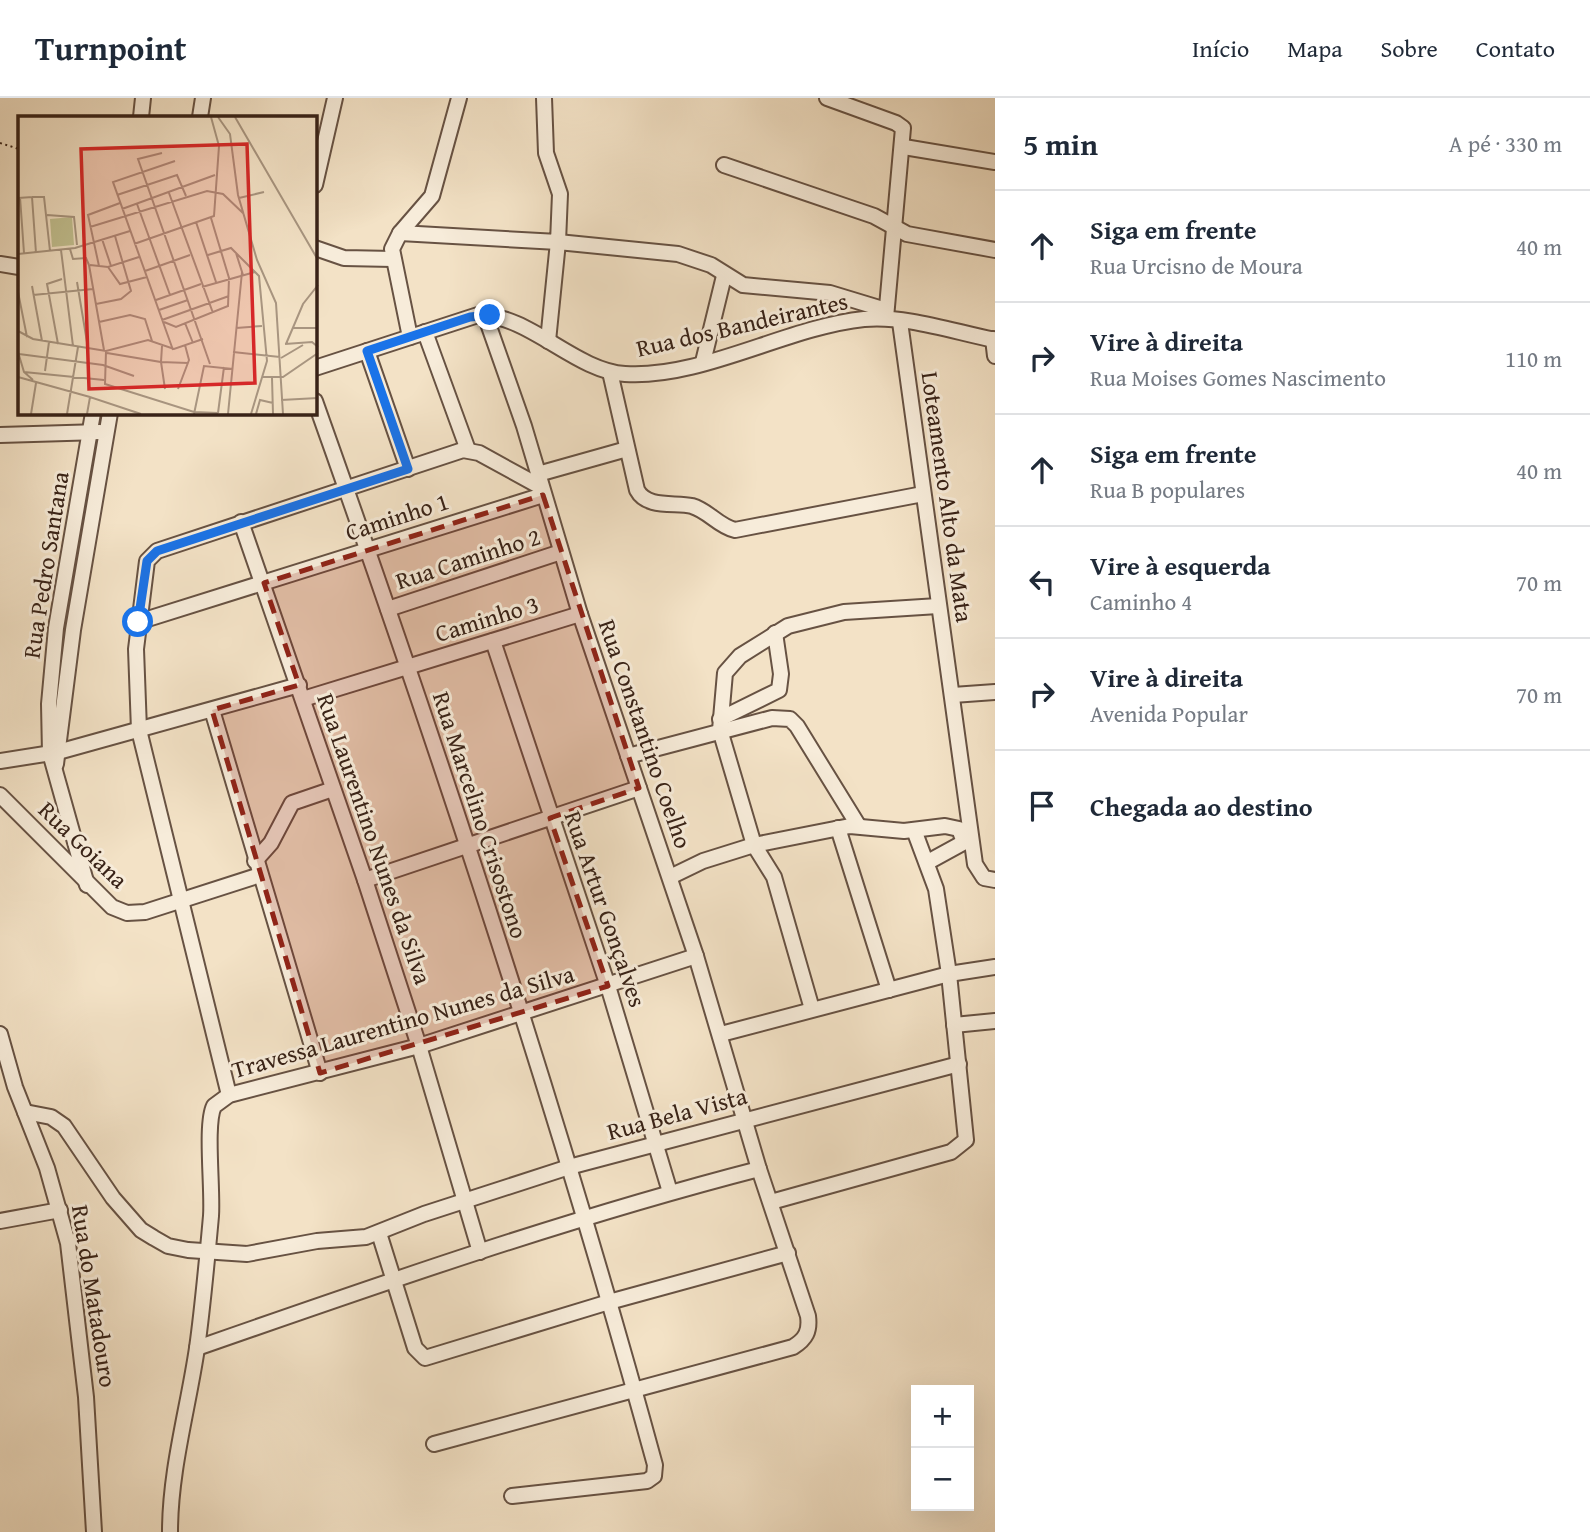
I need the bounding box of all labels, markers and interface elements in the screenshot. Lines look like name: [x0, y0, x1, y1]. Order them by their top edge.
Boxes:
text: Turnpoint: [35, 24, 187, 72]
text: Início: [1192, 31, 1249, 66]
text: Mapa: [1287, 31, 1343, 66]
text: Sobre: [1381, 31, 1438, 66]
text: Contato: [1476, 31, 1555, 66]
inset map: [18, 116, 317, 415]
text: 5 min: [1023, 122, 1098, 166]
text: A pé · 330 m: [1449, 127, 1562, 160]
text: Siga em frente: [1090, 210, 1257, 249]
icon: ahead: [1023, 227, 1061, 265]
text: 40 m: [1516, 230, 1562, 263]
text: Rua Urcisno de Moura: [1090, 249, 1303, 282]
street label: Rua dos Bandeirantes: [633, 283, 851, 366]
route end: [474, 299, 505, 330]
text: Vire à direita: [1090, 322, 1243, 361]
icon: right: [1023, 339, 1061, 377]
text: 110 m: [1505, 342, 1562, 375]
text: Rua Moises Gomes Nascimento: [1090, 361, 1386, 394]
street label: Loteamento Alto da Mata: [913, 369, 983, 625]
text: Siga em frente: [1090, 434, 1257, 473]
icon: ahead: [1023, 451, 1061, 489]
text: 40 m: [1516, 454, 1562, 487]
street label: Rua Pedro Santana: [13, 468, 78, 661]
text: Rua B populares: [1090, 473, 1245, 506]
street label: Caminho 1: [341, 483, 453, 550]
street label: Rua Caminho 2: [391, 519, 545, 598]
text: Vire à esquerda: [1090, 546, 1271, 585]
icon: left: [1023, 563, 1061, 601]
text: 70 m: [1516, 566, 1562, 599]
text: Caminho 4: [1090, 585, 1192, 618]
street label: Caminho 3: [431, 586, 543, 651]
route start: [122, 606, 153, 637]
street label: Rua Constantino Coelho: [590, 615, 701, 853]
text: Vire à direita: [1090, 658, 1243, 697]
icon: right: [1023, 675, 1061, 713]
text: 70 m: [1516, 678, 1562, 711]
street label: Rua Marcelino Crisostono: [424, 687, 537, 943]
street label: Rua Laurentino Nunes da Silva: [308, 689, 441, 990]
text: Avenida Popular: [1090, 697, 1248, 730]
icon: arrive: [1023, 787, 1061, 825]
text: Chegada ao destino: [1090, 787, 1313, 826]
street label: Rua Goiana: [31, 793, 137, 897]
street label: Rua Artur Gonçalves: [556, 806, 655, 1012]
street label: Travessa Laurentino Nunes da Silva: [228, 956, 579, 1087]
street label: Rua Bela Vista: [603, 1078, 751, 1149]
street label: Rua do Matadouro: [63, 1202, 126, 1390]
map controls: [911, 1385, 974, 1511]
button: +: [911, 1385, 974, 1448]
button: −: [911, 1448, 974, 1511]

